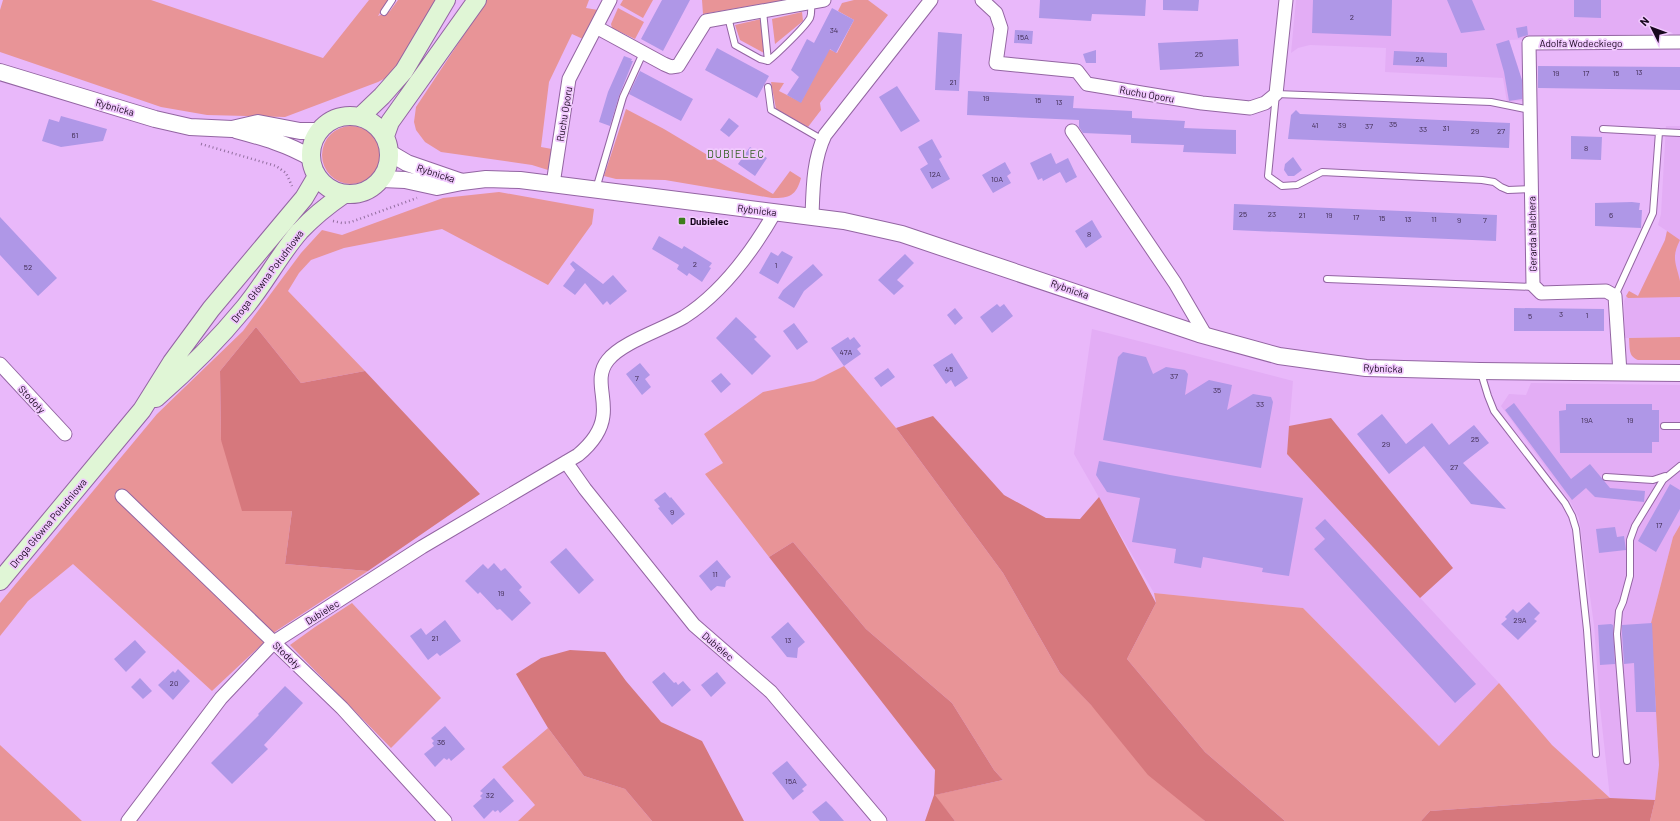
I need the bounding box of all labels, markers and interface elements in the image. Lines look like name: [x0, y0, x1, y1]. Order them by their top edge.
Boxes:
north arrow: [1632, 8, 1672, 48]
house number: 2: [1350, 12, 1354, 22]
text: N: [1637, 14, 1651, 28]
house number: 34: [830, 25, 838, 35]
house number: 15A: [1017, 32, 1029, 42]
street label: Adolfa Wodeckiego: [1539, 37, 1623, 49]
house number: 25: [1195, 49, 1203, 59]
house number: 2A: [1415, 54, 1425, 64]
house number: 13: [1636, 67, 1642, 77]
house number: 19: [1553, 68, 1559, 78]
house number: 17: [1583, 68, 1590, 78]
house number: 15: [1613, 68, 1619, 78]
house number: 21: [950, 77, 957, 87]
street label: Ruchu Oporu: [1119, 83, 1175, 105]
street label: Ruchu Oporu: [554, 86, 574, 142]
house number: 19: [983, 93, 989, 103]
house number: 15: [1035, 95, 1041, 105]
street label: Rybnicka: [94, 96, 136, 118]
house number: 13: [1056, 97, 1062, 107]
house number: 35: [1389, 119, 1397, 129]
house number: 41: [1312, 120, 1318, 130]
house number: 39: [1338, 120, 1346, 130]
house number: 37: [1365, 121, 1373, 131]
house number: 31: [1443, 123, 1450, 133]
house number: 33: [1419, 124, 1427, 134]
house number: 29: [1471, 126, 1479, 136]
house number: 27: [1497, 126, 1505, 136]
house number: 61: [72, 130, 79, 140]
house number: 8: [1584, 143, 1588, 153]
district label: DUBIELEC: [707, 147, 765, 160]
street label: Rybnicka: [415, 161, 457, 185]
house number: 12A: [929, 169, 941, 179]
house number: 10A: [991, 174, 1003, 184]
street label: Gerarda Malchera: [1525, 196, 1539, 272]
street label: Rybnicka: [737, 202, 777, 218]
house number: 25: [1239, 209, 1247, 219]
house number: 23: [1268, 209, 1276, 219]
house number: 21: [1299, 210, 1306, 220]
house number: 19: [1326, 210, 1332, 220]
house number: 6: [1609, 210, 1613, 220]
house number: 17: [1353, 212, 1360, 222]
house number: 15: [1379, 213, 1385, 223]
house number: 13: [1405, 214, 1411, 224]
house number: 11: [1431, 214, 1437, 224]
place label: Dubielec: [690, 215, 729, 227]
house number: 9: [1457, 215, 1461, 225]
house number: 7: [1483, 215, 1487, 225]
marker: Dubielec: [677, 216, 687, 226]
street label: Droga Główna Południowa: [228, 227, 306, 325]
house number: 8: [1087, 229, 1091, 239]
house number: 2: [693, 259, 697, 269]
house number: 1: [775, 260, 778, 270]
house number: 52: [24, 262, 32, 272]
street label: Rybnicka: [1049, 277, 1091, 301]
house number: 3: [1559, 309, 1563, 319]
house number: 1: [1586, 310, 1589, 320]
house number: 5: [1528, 311, 1532, 321]
house number: 47A: [840, 347, 853, 357]
street label: Rybnicka: [1363, 361, 1403, 375]
house number: 45: [945, 364, 953, 374]
house number: 37: [1170, 371, 1178, 381]
house number: 7: [635, 373, 639, 383]
street label: Stodoły: [16, 383, 48, 416]
house number: 35: [1213, 385, 1221, 395]
house number: 33: [1256, 399, 1264, 409]
house number: 19A: [1581, 415, 1593, 425]
house number: 19: [1627, 415, 1633, 425]
house number: 25: [1471, 434, 1479, 444]
house number: 29: [1382, 439, 1390, 449]
house number: 27: [1450, 462, 1458, 472]
street label: Droga Główna Południowa: [7, 476, 89, 570]
house number: 9: [670, 507, 674, 517]
house number: 17: [1656, 520, 1663, 530]
house number: 11: [712, 569, 718, 579]
house number: 19: [498, 588, 504, 598]
street label: Dubielec: [303, 597, 341, 627]
house number: 29A: [1513, 615, 1527, 625]
street label: Dubielec: [700, 629, 736, 663]
house number: 21: [432, 633, 439, 643]
house number: 13: [785, 635, 791, 645]
street label: Stodoły: [271, 639, 304, 671]
house number: 20: [170, 678, 178, 688]
house number: 36: [437, 737, 445, 747]
house number: 15A: [785, 776, 797, 786]
house number: 32: [486, 790, 494, 800]

